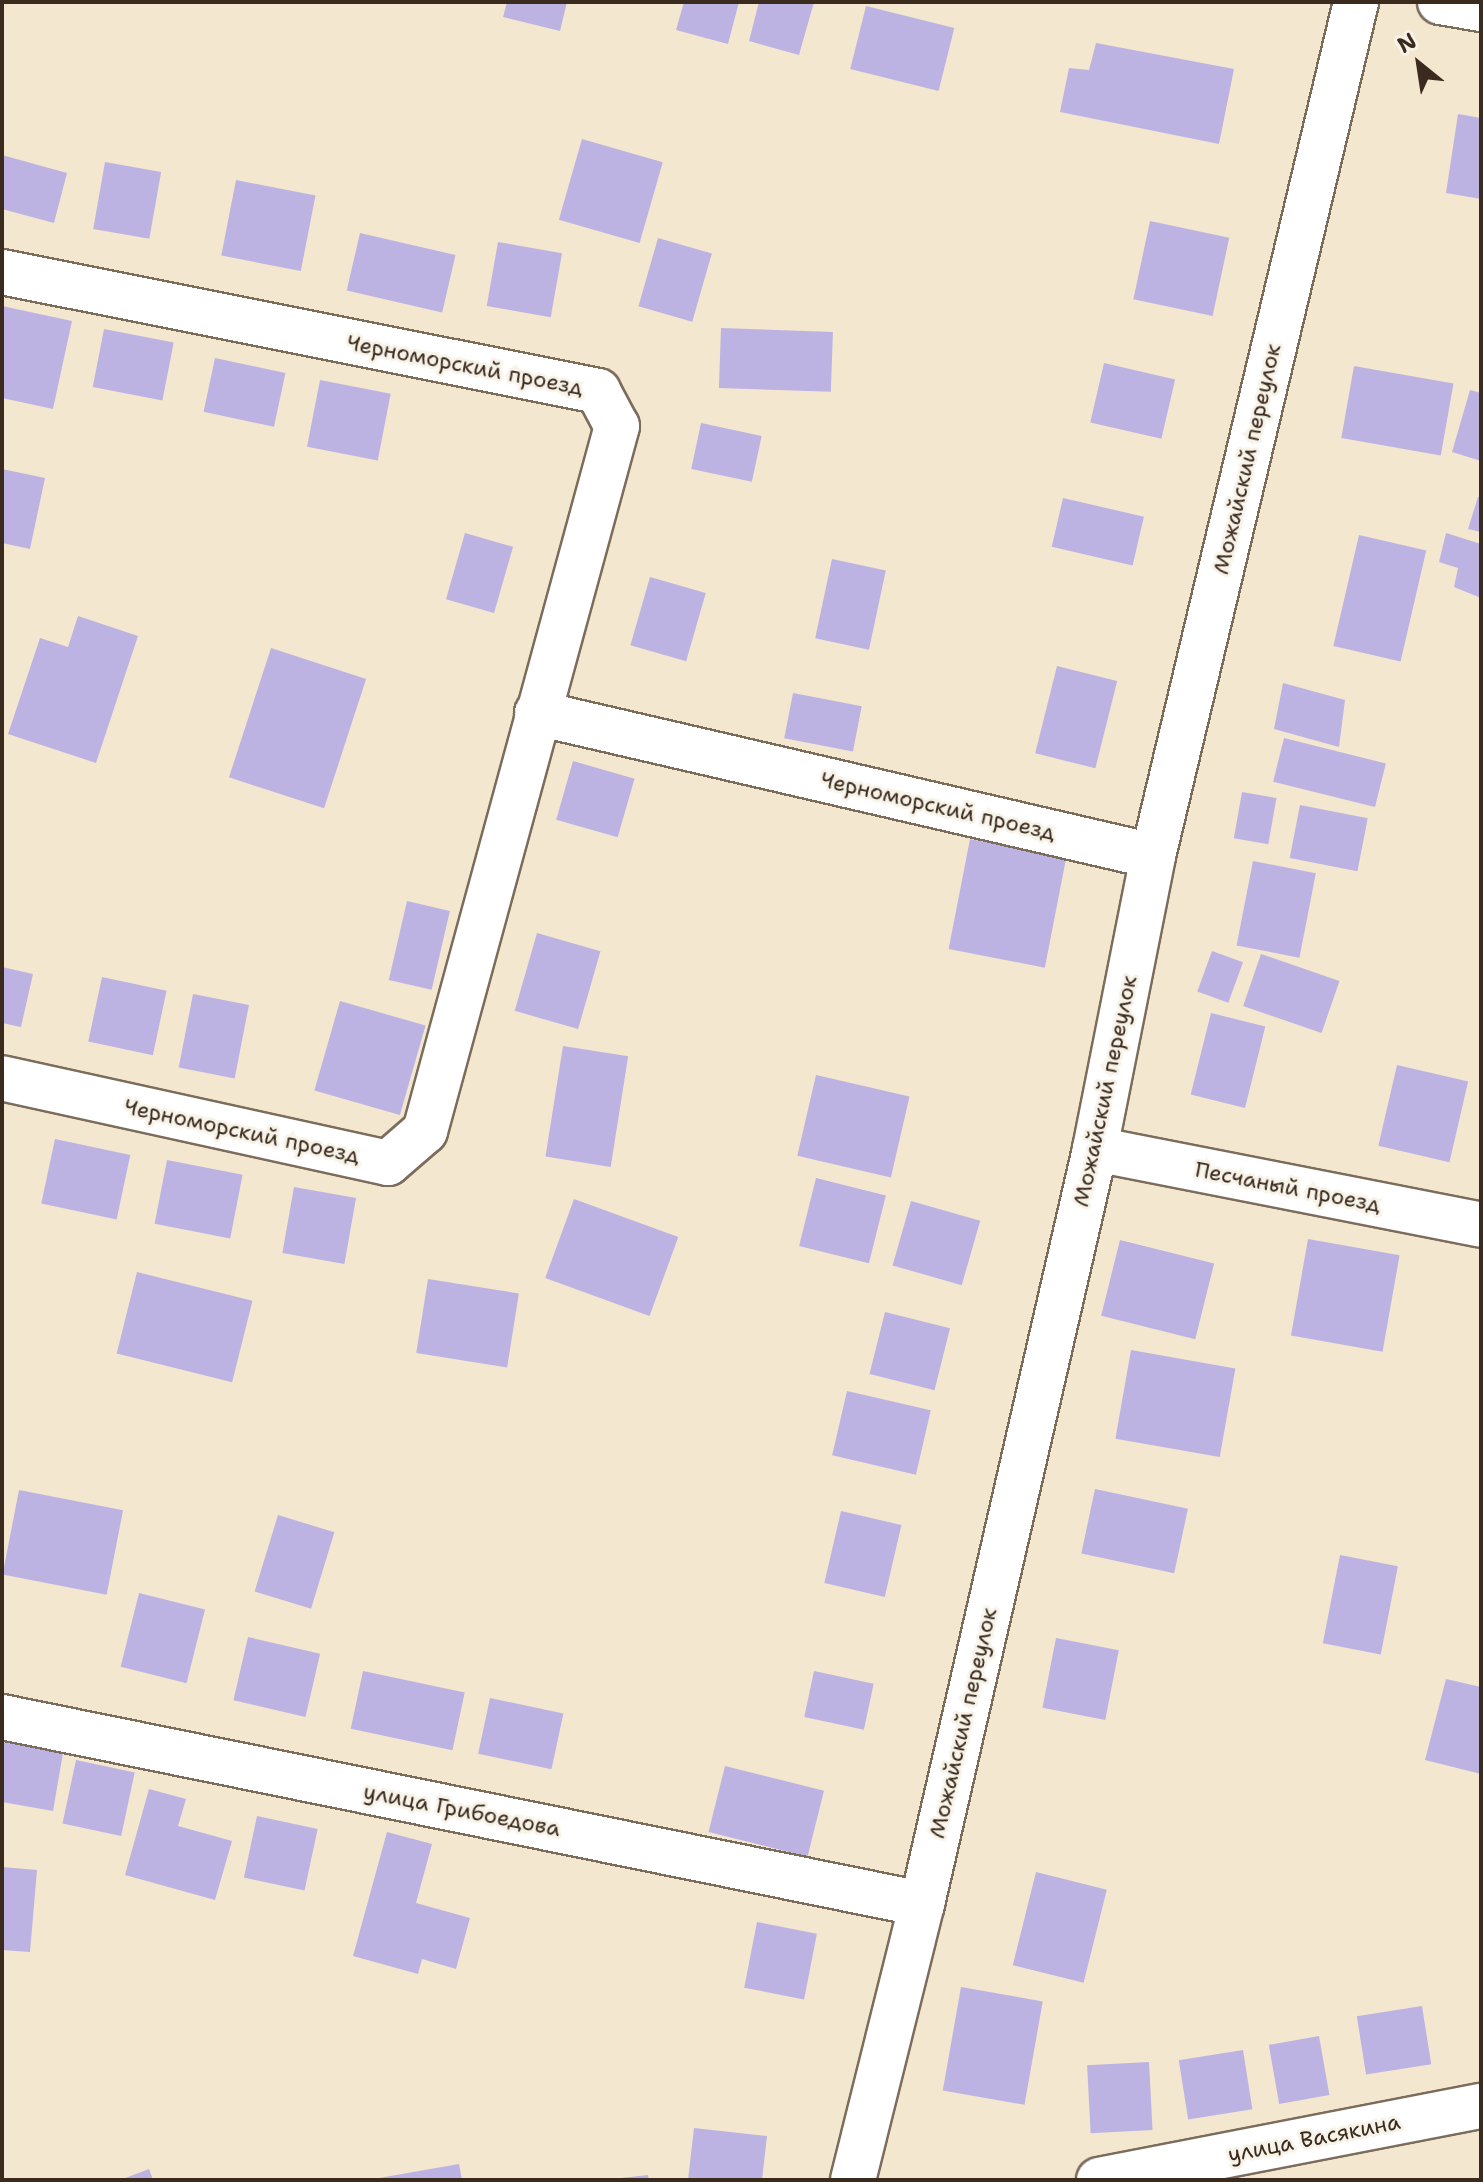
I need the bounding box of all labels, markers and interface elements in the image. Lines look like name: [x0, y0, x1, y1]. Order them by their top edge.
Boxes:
north arrow: [1379, 24, 1459, 104]
text: N: [1392, 26, 1422, 60]
street label: Черноморский проезд: [344, 329, 586, 401]
street label: Можайский переулок: [1208, 341, 1286, 577]
street label: Черноморский проезд: [818, 766, 1058, 846]
street label: Можайский переулок: [1068, 973, 1142, 1209]
street label: Черноморский проезд: [122, 1093, 362, 1169]
street label: Песчаный проезд: [1193, 1156, 1383, 1218]
street label: Можайский переулок: [924, 1605, 1002, 1841]
street label: улица Грибоедова: [361, 1778, 563, 1842]
street label: улица Васякина: [1225, 2108, 1403, 2168]

